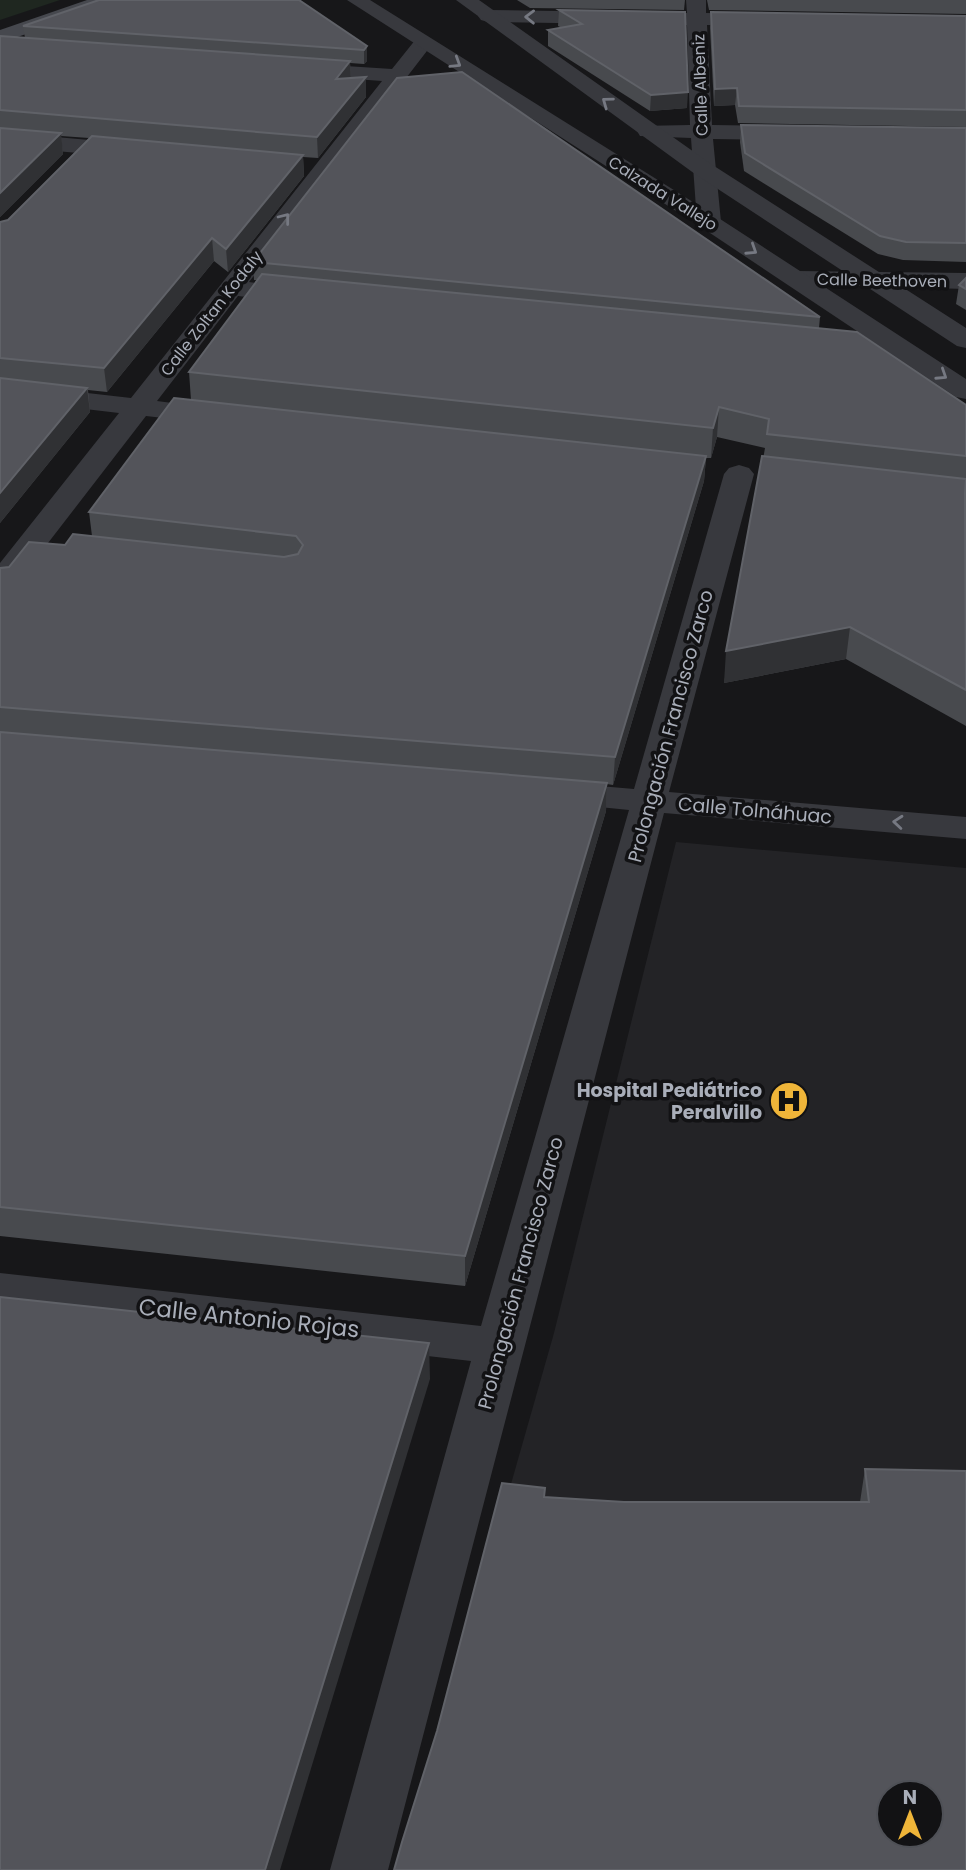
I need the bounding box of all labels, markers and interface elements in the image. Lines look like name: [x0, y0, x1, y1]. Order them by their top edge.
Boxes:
one-way arrow: [525, 9, 536, 24]
street label: Calle Albeniz: [687, 34, 714, 136]
one-way arrow: [448, 55, 461, 68]
one-way arrow: [602, 97, 615, 110]
street label: Calzada Vallejo: [604, 151, 722, 236]
one-way arrow: [276, 213, 289, 225]
one-way arrow: [744, 241, 757, 254]
street label: Calle Zoltan Kodaly: [155, 246, 268, 381]
street label: Calle Beethoven: [817, 268, 947, 293]
one-way arrow: [934, 367, 947, 380]
street label: Prolongación Francisco Zarco: [621, 587, 720, 865]
street label: Calle Tolnáhuac: [677, 790, 833, 831]
one-way arrow: [892, 815, 903, 830]
place label: Hospital Pediátrico Peralvillo: [577, 1077, 762, 1126]
hospital icon: Hospital Pediátrico Peralvillo: [768, 1080, 810, 1122]
street label: Prolongación Francisco Zarco: [471, 1134, 570, 1412]
street label: Calle Antonio Rojas: [137, 1291, 361, 1345]
north arrow: [875, 1779, 945, 1849]
text: N: [903, 1784, 917, 1811]

